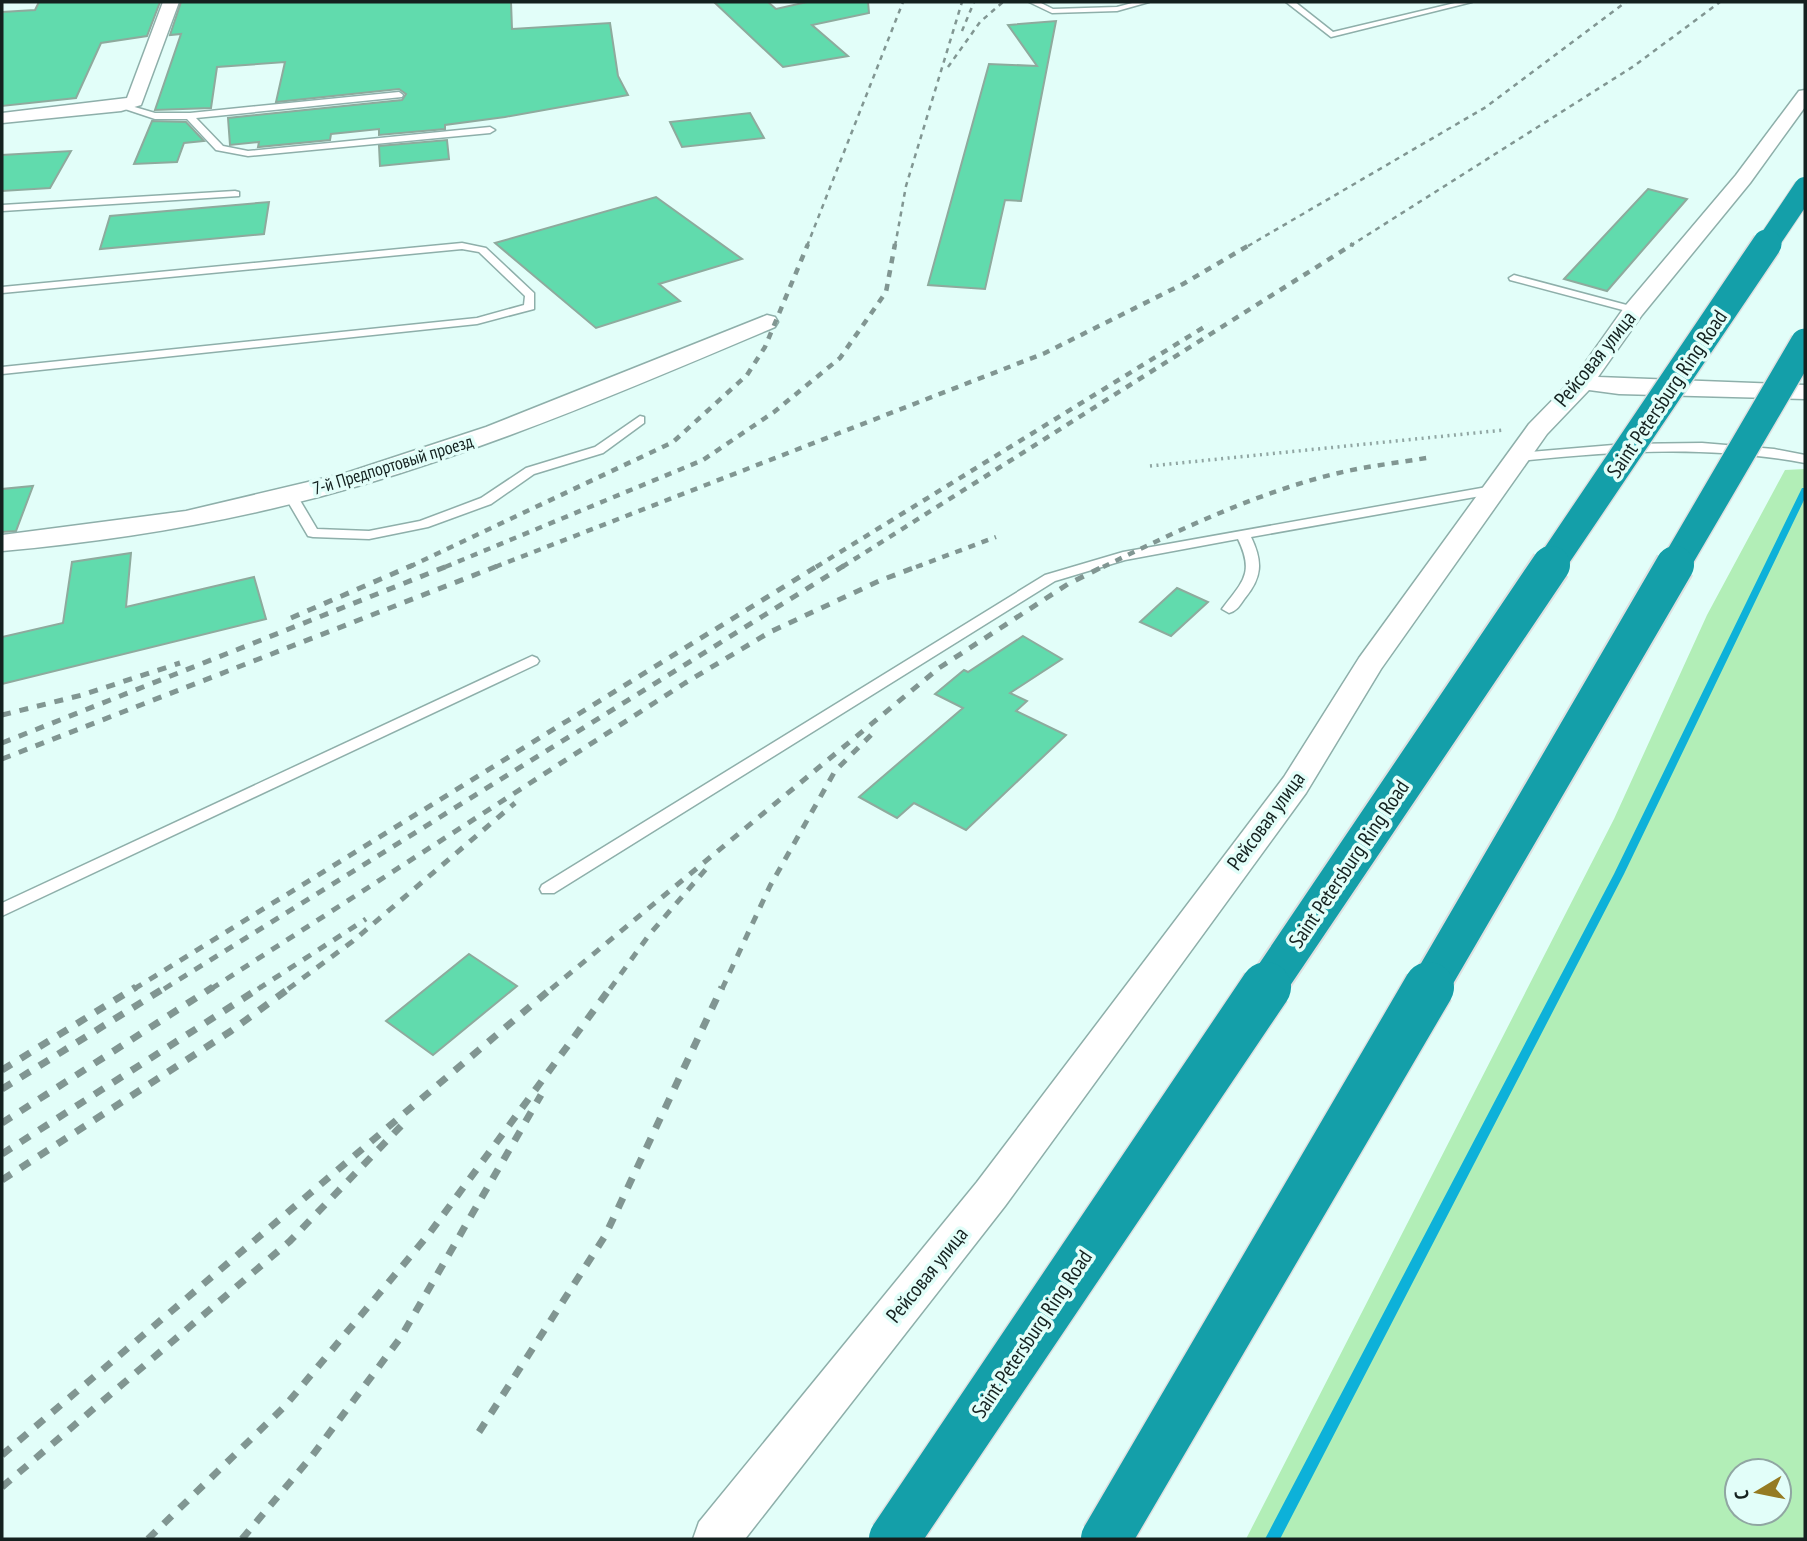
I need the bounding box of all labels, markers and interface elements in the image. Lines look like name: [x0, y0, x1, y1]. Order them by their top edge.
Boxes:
street label: Рейсовая улица: [1548, 305, 1641, 412]
street label: Saint Petersburg Ring Road: [1600, 305, 1733, 483]
street label: 7-й Предпортовый проезд: [310, 429, 476, 500]
street label: Рейсовая улица: [1221, 766, 1310, 875]
street label: Saint Petersburg Ring Road: [1282, 775, 1415, 953]
street label: Рейсовая улица: [880, 1221, 973, 1328]
street label: Saint Petersburg Ring Road: [965, 1245, 1098, 1423]
north arrow: [1723, 1457, 1793, 1527]
text: С: [1729, 1488, 1754, 1501]

